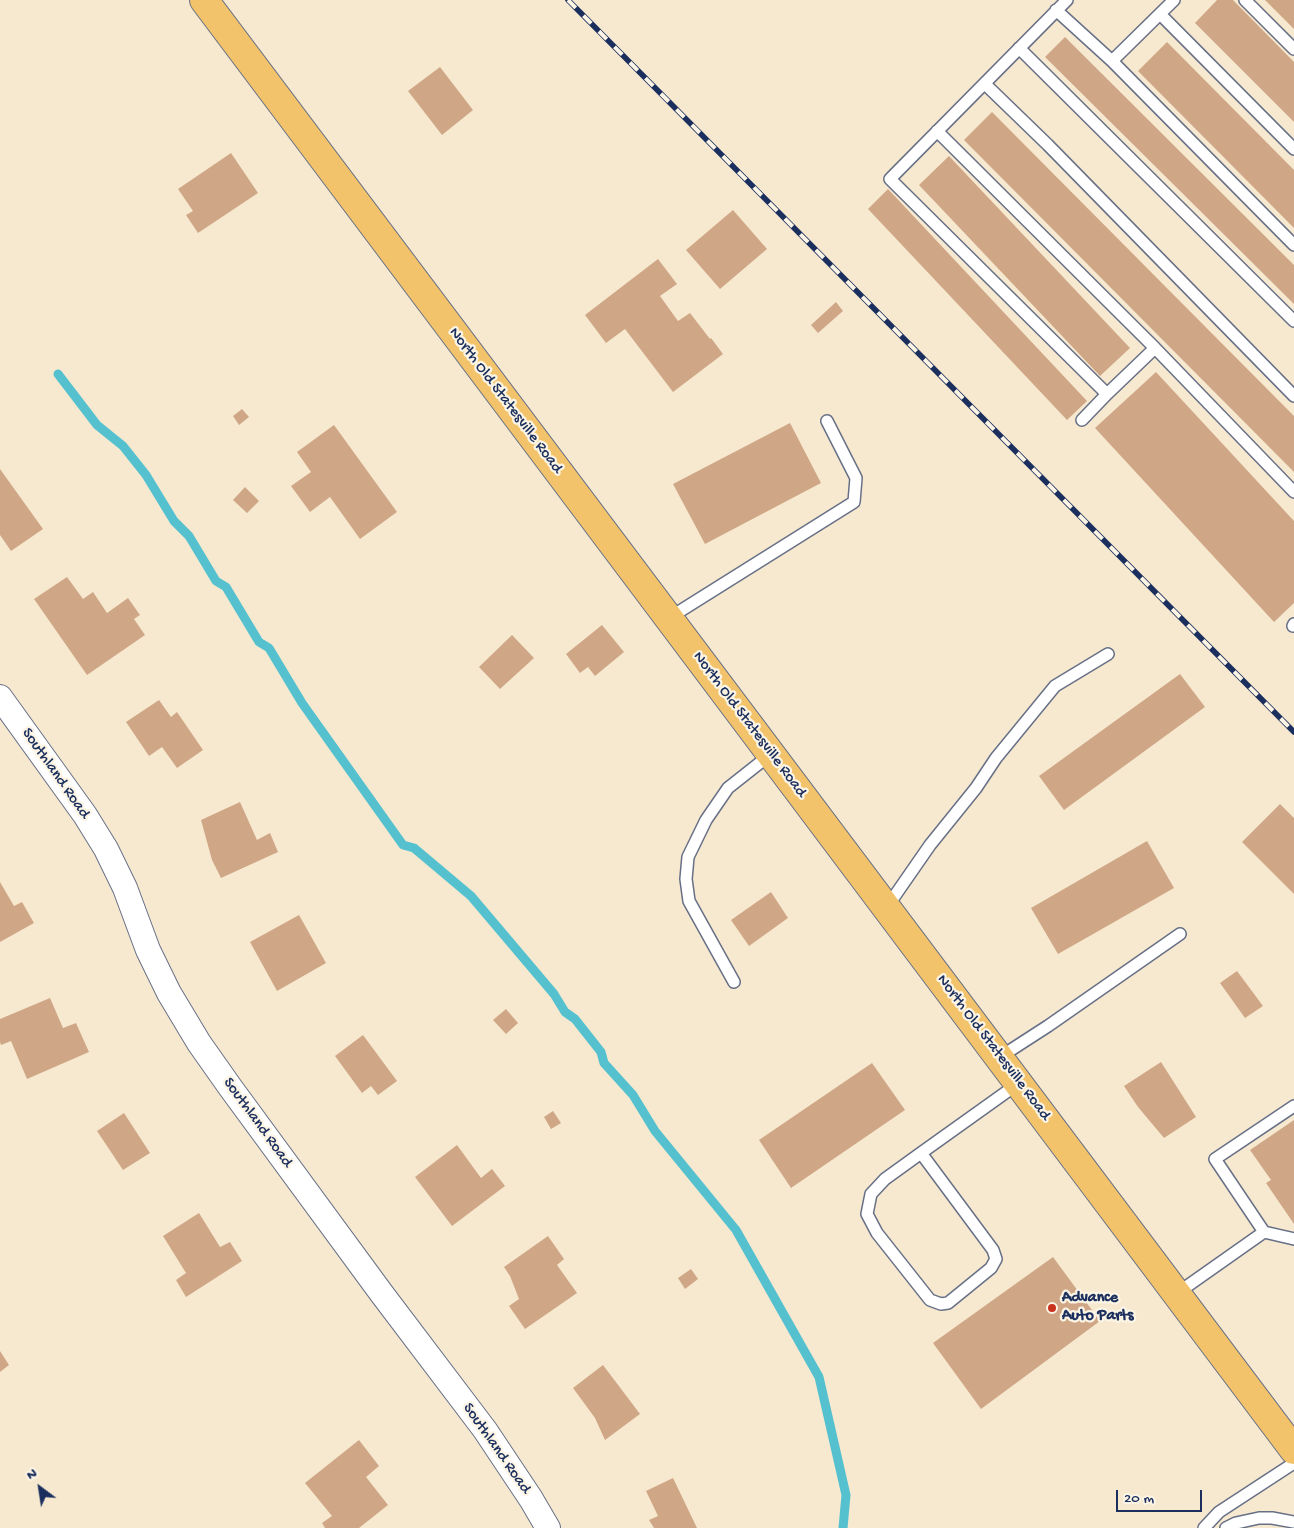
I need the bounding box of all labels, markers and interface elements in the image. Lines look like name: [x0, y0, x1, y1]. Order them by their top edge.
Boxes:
street label: North Old Statesville Road: [444, 324, 566, 478]
street label: North Old Statesville Road: [688, 648, 810, 802]
street label: Southland Road: [17, 725, 93, 823]
street label: North Old Statesville Road: [932, 971, 1054, 1125]
street label: Southland Road: [218, 1074, 296, 1172]
place label: Advance Auto Parts: [1062, 1289, 1133, 1327]
marker: Advance Auto Parts: [1046, 1302, 1058, 1314]
street label: Southland Road: [458, 1400, 534, 1498]
north arrow: [15, 1463, 65, 1513]
text: N: [24, 1465, 40, 1484]
scale bar: [1119, 1480, 1205, 1512]
text: 20 m: [1124, 1490, 1154, 1508]

